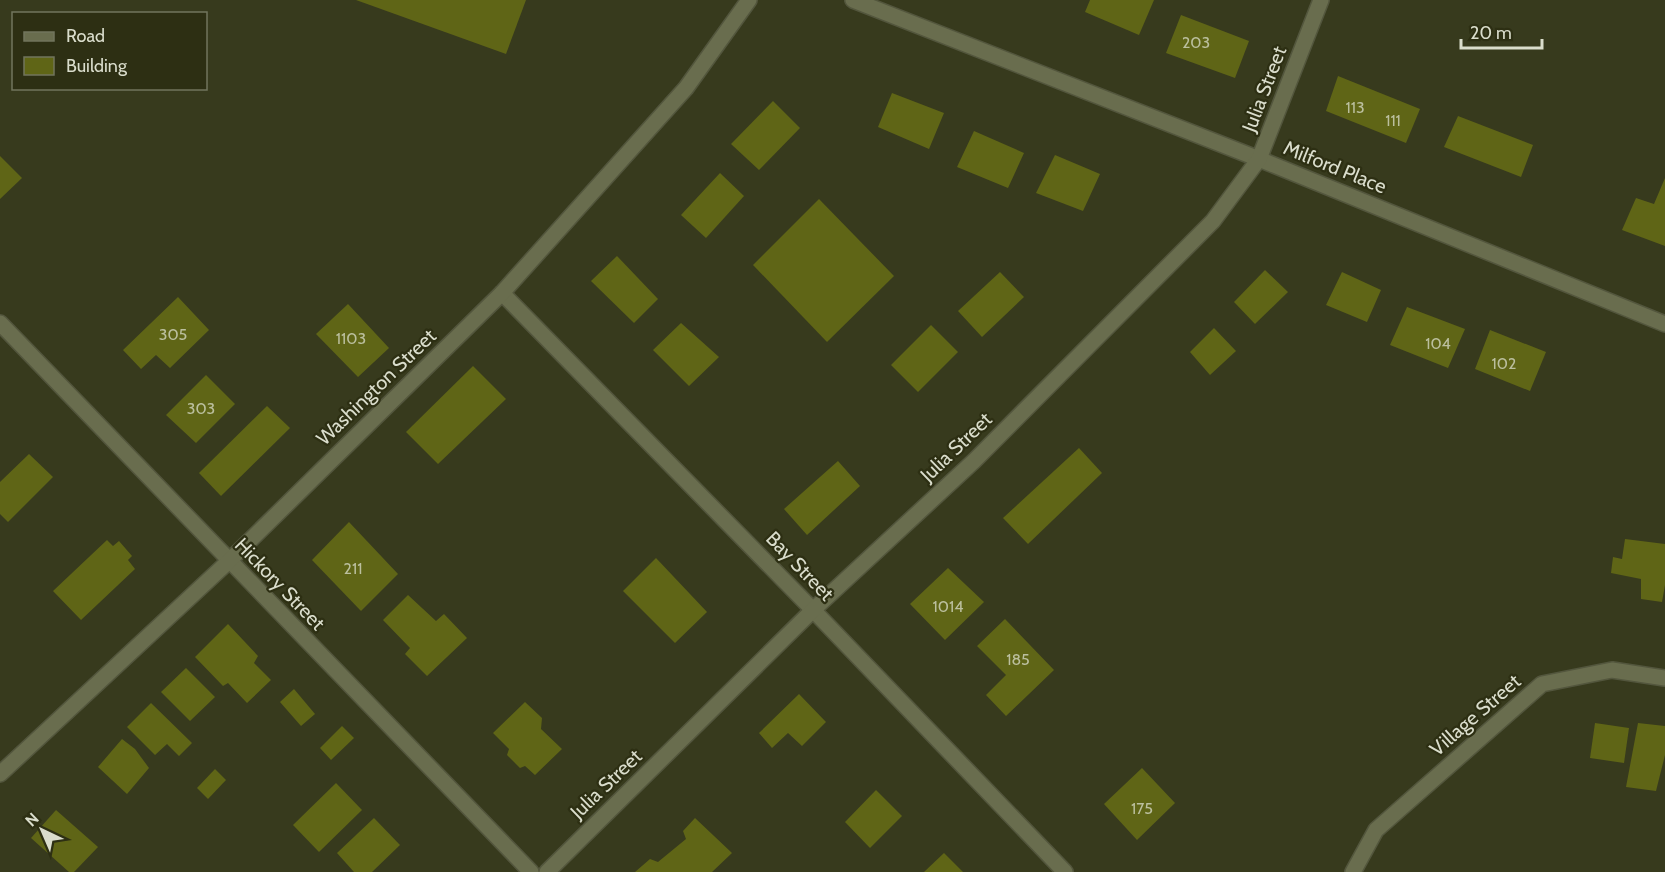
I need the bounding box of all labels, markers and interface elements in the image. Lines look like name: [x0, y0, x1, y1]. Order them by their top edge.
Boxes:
legend: [12, 12, 207, 90]
scale bar: [1461, 12, 1542, 50]
text: 20 m: [1470, 22, 1512, 44]
text: Road: [66, 25, 105, 47]
house number: 203: [1182, 33, 1210, 52]
street label: Julia Street: [1236, 43, 1291, 136]
text: Building: [66, 55, 128, 77]
house number: 113: [1345, 98, 1365, 117]
house number: 111: [1385, 111, 1401, 130]
street label: Milford Place: [1280, 135, 1390, 199]
street label: Washington Street: [311, 324, 441, 450]
house number: 305: [159, 325, 187, 344]
house number: 1103: [336, 329, 366, 348]
house number: 104: [1425, 334, 1451, 353]
house number: 102: [1492, 354, 1516, 373]
house number: 303: [187, 399, 215, 418]
street label: Julia Street: [915, 407, 997, 488]
street label: Bay Street: [761, 526, 839, 606]
street label: Hickory Street: [230, 533, 330, 635]
house number: 211: [344, 559, 362, 578]
house number: 1014: [933, 597, 963, 616]
house number: 185: [1006, 650, 1030, 669]
street label: Village Street: [1425, 669, 1526, 761]
street label: Julia Street: [565, 744, 647, 825]
house number: 175: [1131, 799, 1153, 818]
north arrow: [12, 800, 72, 860]
text: N: [21, 809, 43, 830]

